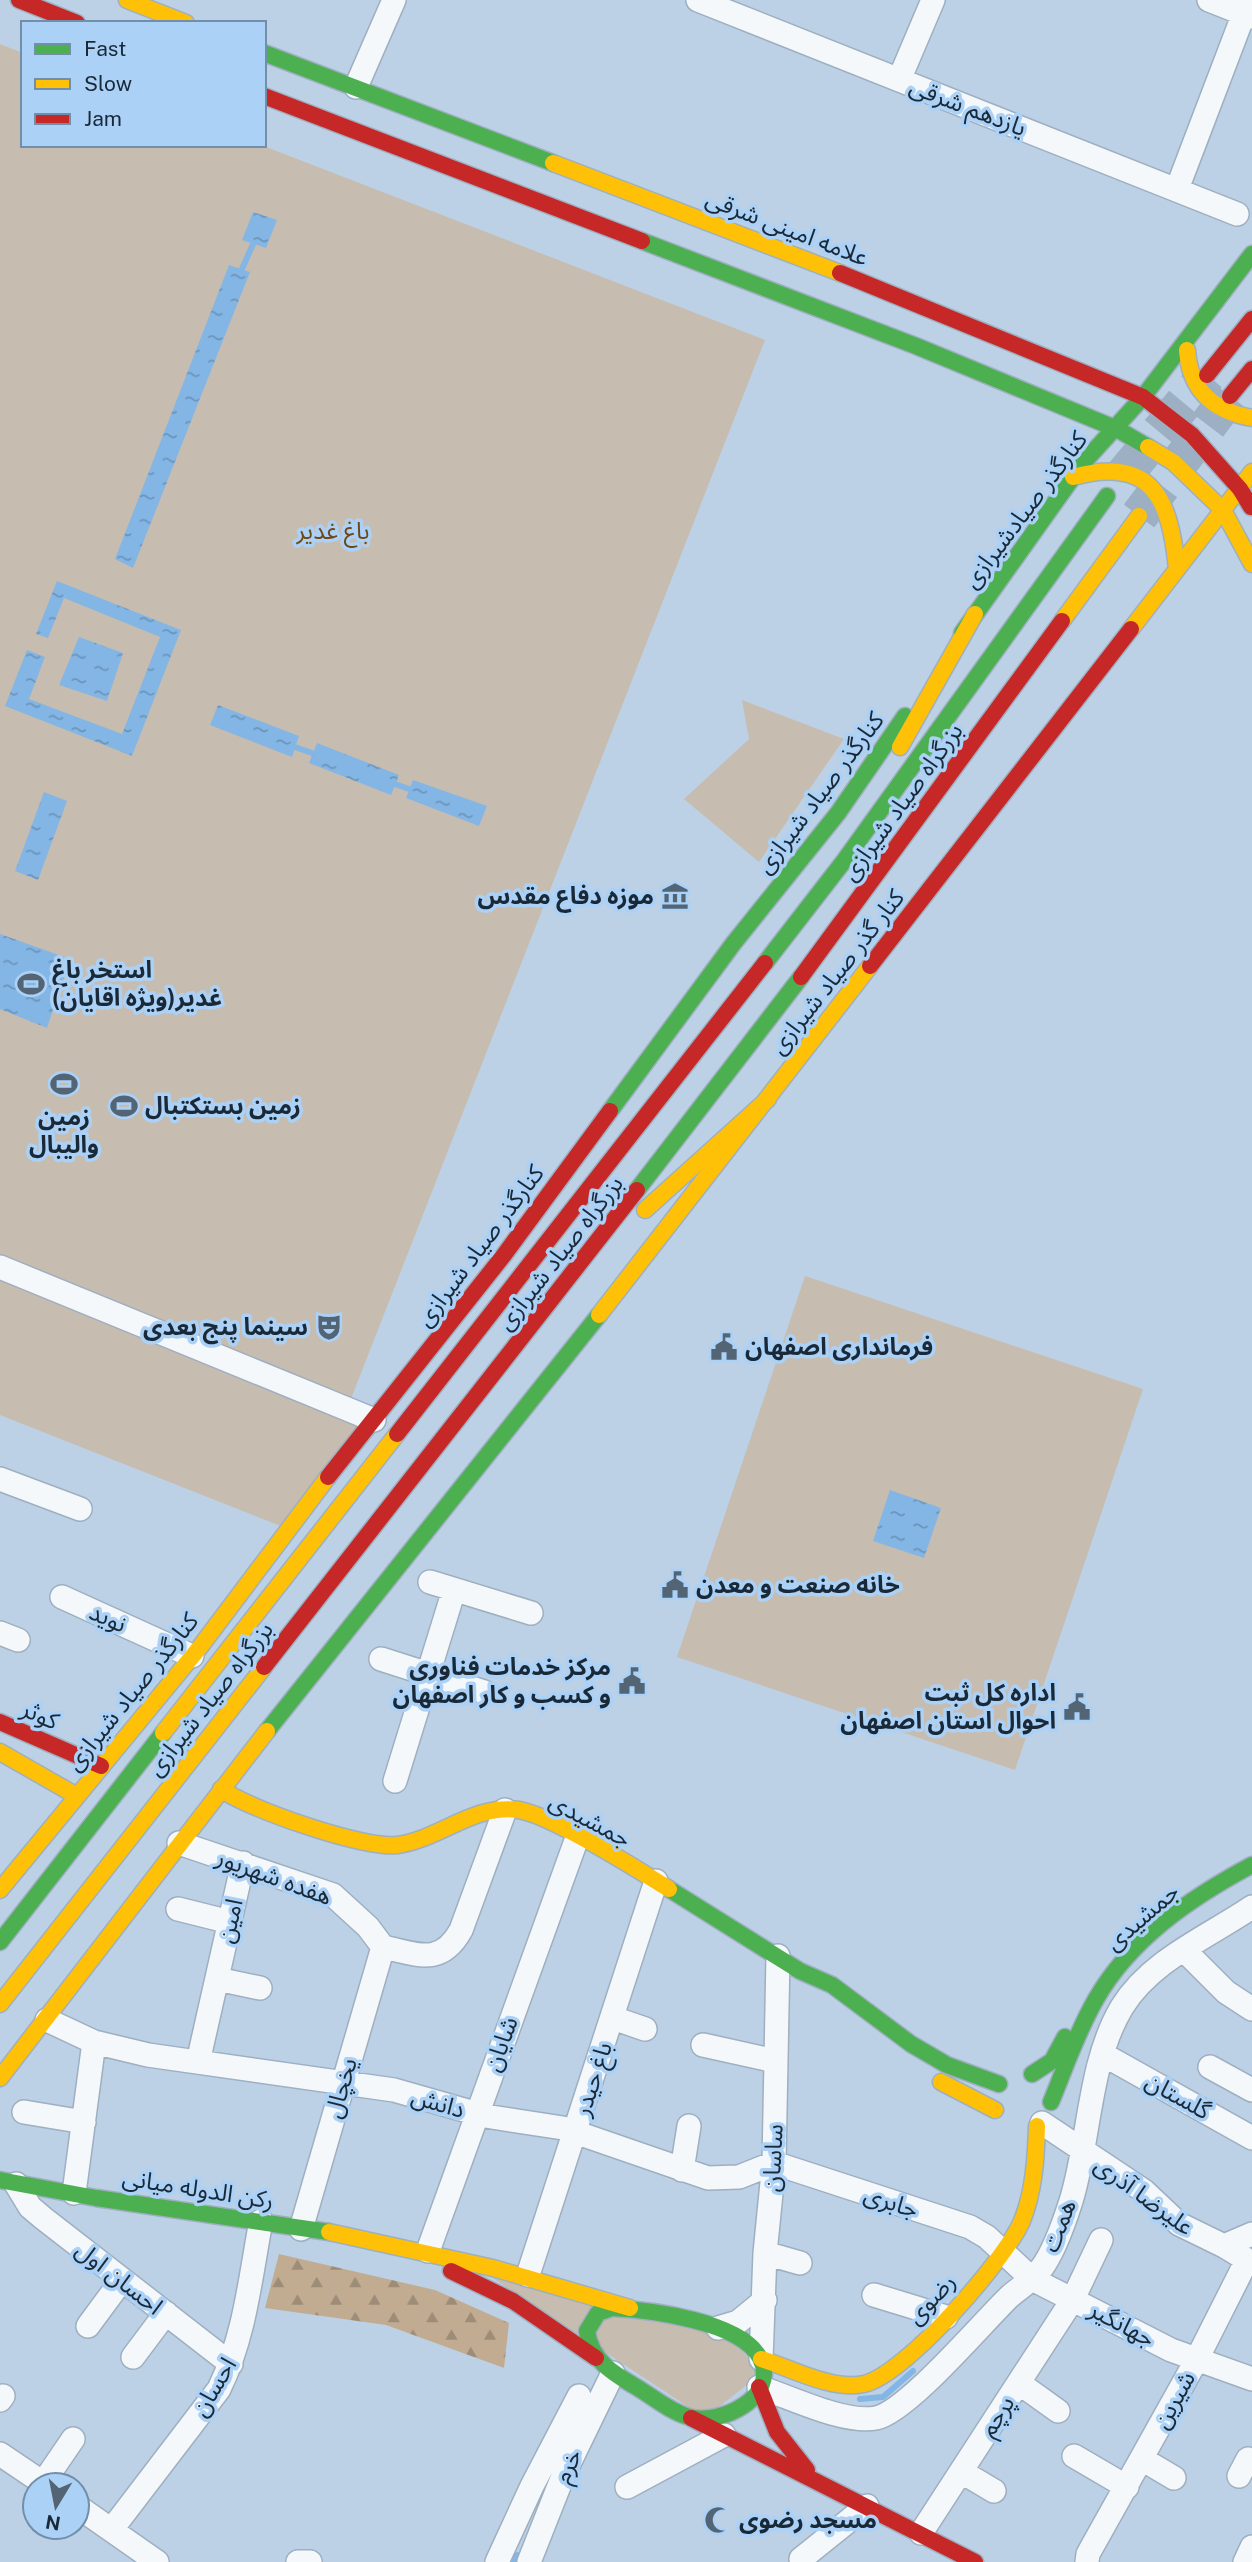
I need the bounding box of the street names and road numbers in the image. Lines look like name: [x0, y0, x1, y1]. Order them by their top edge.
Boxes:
street label: یازدهم شرقی: [905, 71, 1031, 145]
street label: علامه امینی شرقی: [702, 183, 872, 272]
street label: کنارگذر صیادشیرازی: [956, 425, 1094, 594]
street label: کنارگذر صیاد شیرازی: [749, 705, 890, 879]
street label: بزرگراه صیاد شیرازی: [835, 717, 969, 886]
street label: کنار گذر صیاد شیرازی: [763, 883, 911, 1060]
street label: کنارگذر صیاد شیرازی: [409, 1158, 550, 1332]
street label: بزرگراه صیاد شیرازی: [490, 1170, 629, 1336]
street label: نوید: [85, 1597, 131, 1638]
street label: کنارگذر صیاد شیرازی: [59, 1606, 205, 1776]
street label: بزرگراه صیاد شیرازی: [140, 1616, 279, 1782]
street label: کوثر: [16, 1693, 64, 1736]
street label: جمشیدی: [544, 1786, 636, 1853]
street label: هفده شهریور: [211, 1842, 336, 1911]
street label: جمشیدی: [1099, 1877, 1185, 1957]
street label: امین: [210, 1896, 248, 1946]
street label: شایان: [477, 2012, 524, 2075]
street label: باغ حیدر: [567, 2038, 621, 2121]
street label: یخچال: [318, 2054, 364, 2122]
street label: گلستان: [1141, 2066, 1217, 2126]
street label: دانش: [408, 2081, 468, 2123]
street label: ساسان: [756, 2123, 789, 2193]
street label: علیرضا آذری: [1089, 2150, 1200, 2241]
street label: رکن الدوله میانی: [120, 2162, 276, 2215]
street label: جابری: [860, 2179, 922, 2224]
street label: همت: [1035, 2195, 1081, 2256]
street label: احسان اول: [70, 2235, 169, 2321]
street label: رضوی: [900, 2267, 961, 2330]
street label: جهانگیر: [1083, 2294, 1160, 2353]
street label: احسان: [185, 2352, 242, 2421]
street label: شیرین: [1146, 2366, 1201, 2434]
street label: پرچم: [973, 2390, 1023, 2443]
street label: خرم: [547, 2444, 592, 2489]

